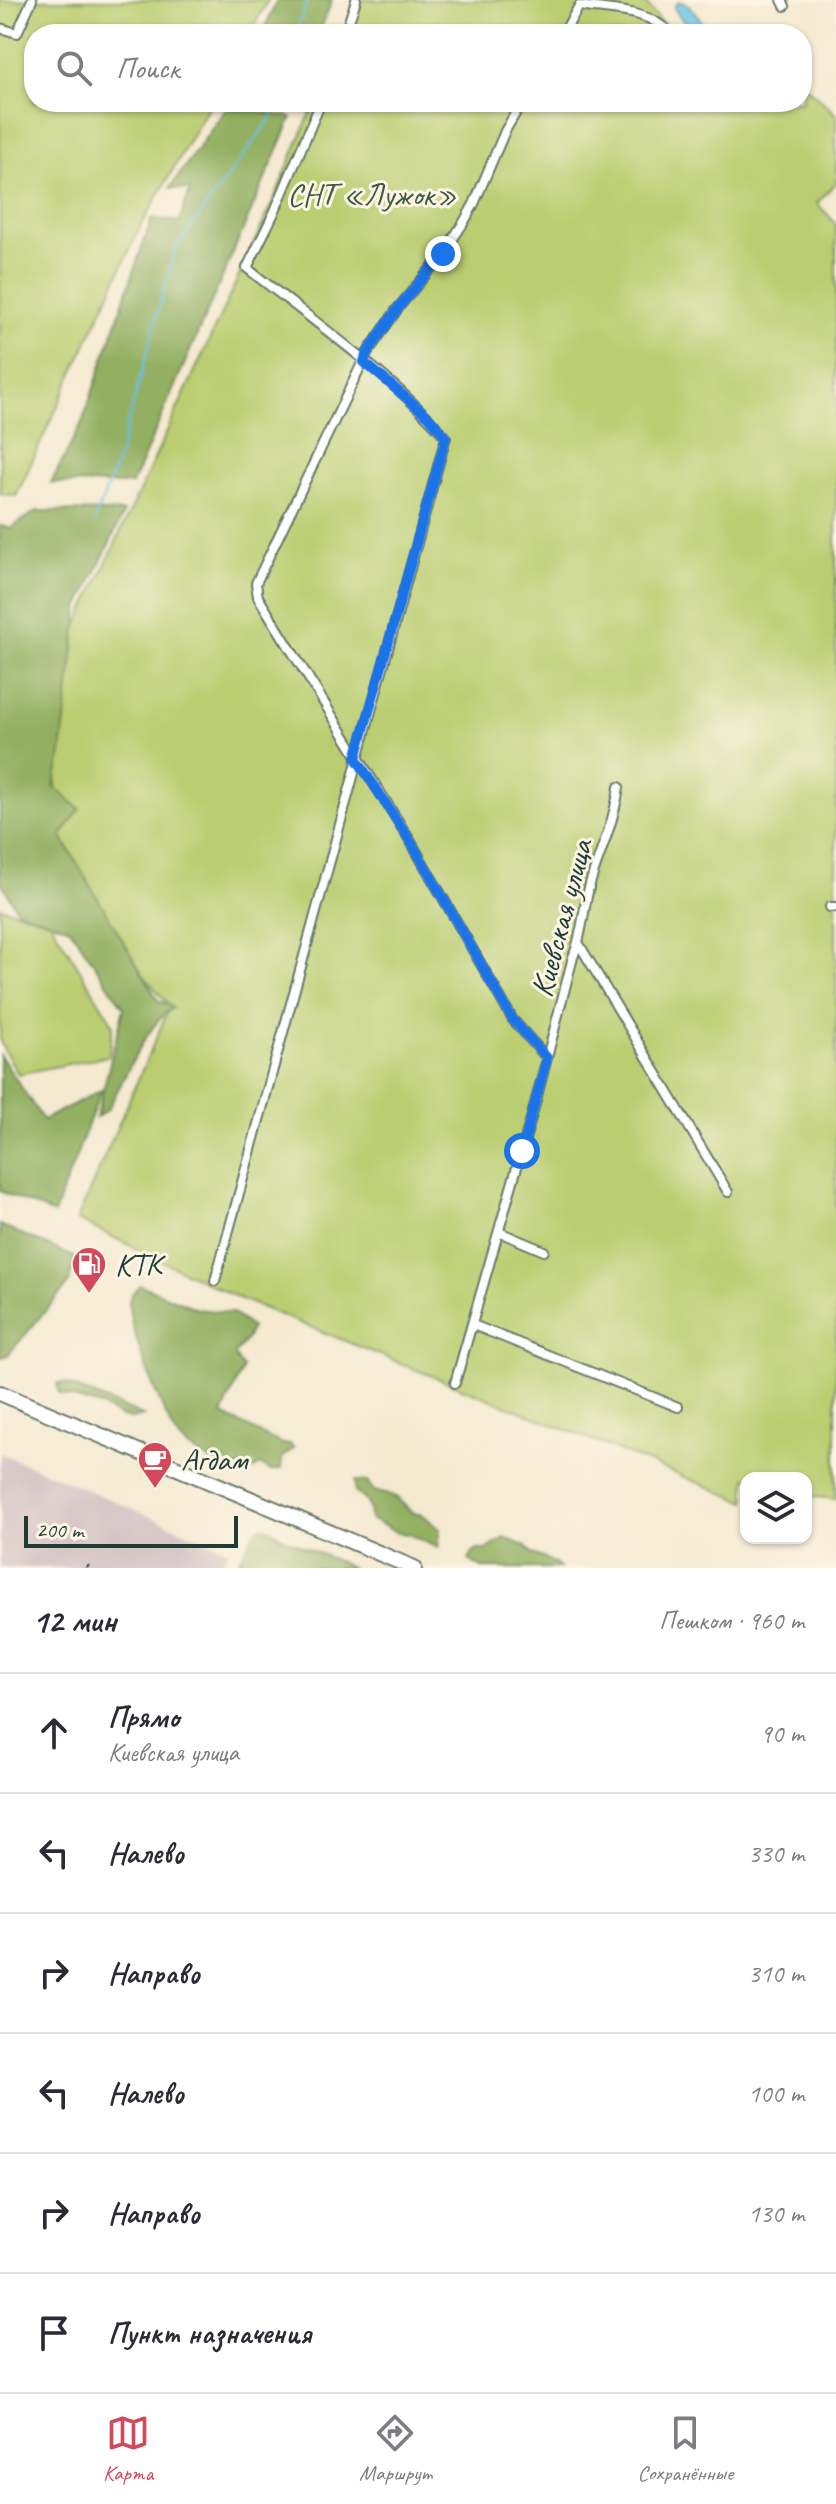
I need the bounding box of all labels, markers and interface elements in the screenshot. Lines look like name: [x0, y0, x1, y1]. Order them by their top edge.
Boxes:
search box: [24, 24, 812, 112]
icon: search: [52, 46, 96, 90]
text: Поиск: [116, 49, 179, 87]
park label: СНТ «Лужок»: [287, 174, 457, 215]
route end: [425, 236, 461, 272]
street label: Киевская улица: [521, 833, 603, 1001]
route start: [504, 1133, 540, 1169]
place label: КТК: [115, 1244, 167, 1285]
fuel station icon: КТК: [70, 1245, 108, 1295]
place label: Агдам: [181, 1439, 249, 1480]
cafe icon: Агдам: [136, 1440, 174, 1490]
map controls: [740, 1472, 812, 1544]
button: layers: [740, 1472, 812, 1544]
scale bar: [24, 1512, 238, 1548]
text: 200 m: [36, 1516, 83, 1544]
text: 12 мин: [32, 1599, 116, 1642]
text: Пешком · 960 m: [659, 1604, 804, 1637]
text: Прямо: [108, 1698, 179, 1736]
icon: ahead: [32, 1711, 76, 1755]
text: 90 m: [760, 1717, 804, 1750]
text: Киевская улица: [108, 1736, 239, 1769]
icon: left: [32, 1831, 76, 1875]
text: Налево: [108, 1834, 184, 1872]
text: 330 m: [748, 1837, 804, 1870]
icon: right: [32, 1951, 76, 1995]
text: Направо: [108, 1954, 200, 1992]
text: 310 m: [748, 1957, 804, 1990]
icon: left: [32, 2071, 76, 2115]
text: Налево: [108, 2074, 184, 2112]
text: 100 m: [748, 2077, 804, 2110]
icon: right: [32, 2191, 76, 2235]
text: Направо: [108, 2194, 200, 2232]
text: 130 m: [748, 2197, 804, 2230]
icon: arrive: [32, 2311, 76, 2355]
text: Пункт назначения: [108, 2314, 311, 2352]
tab: Карта: [103, 2411, 153, 2487]
tab: Маршрут: [359, 2411, 432, 2487]
tab: Сохранённые: [638, 2411, 733, 2487]

